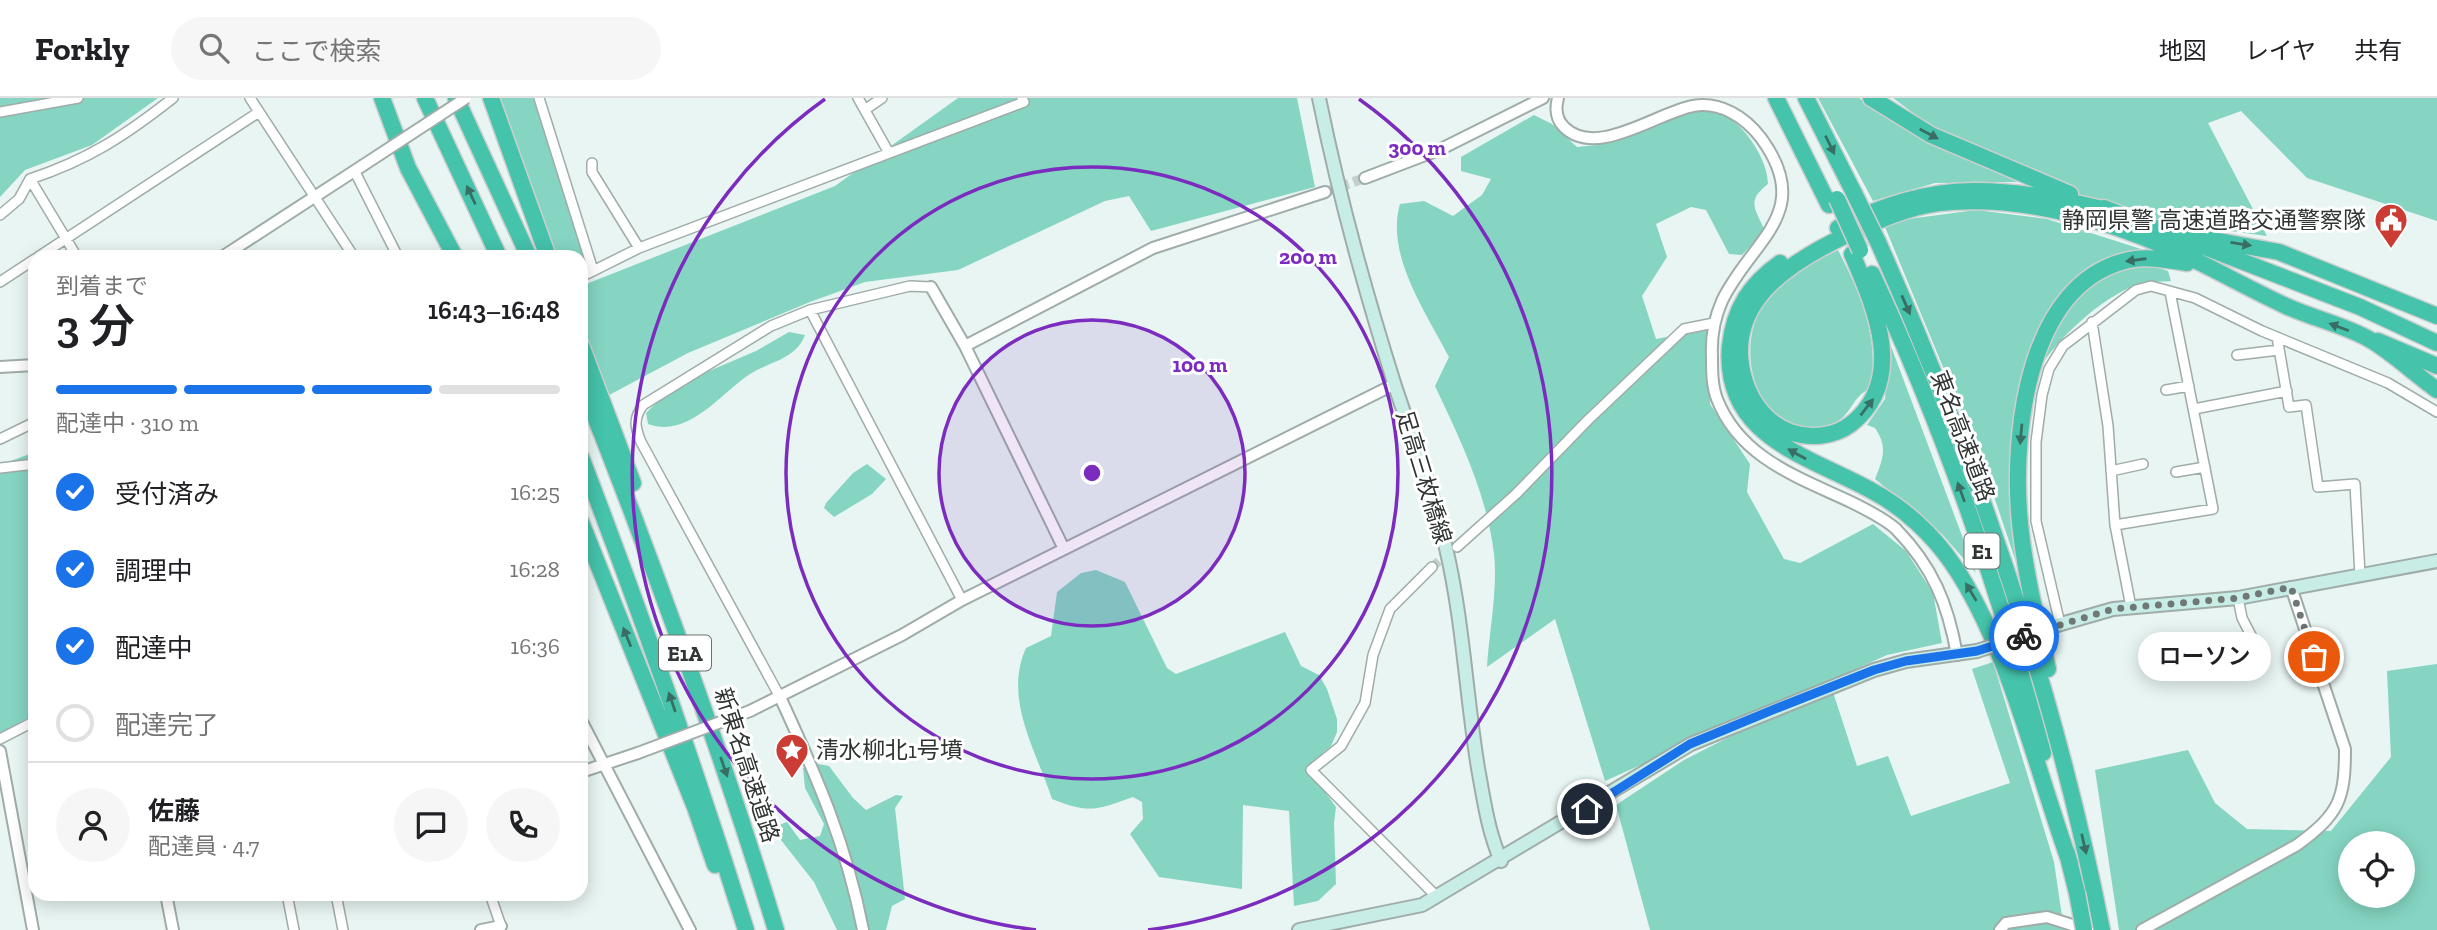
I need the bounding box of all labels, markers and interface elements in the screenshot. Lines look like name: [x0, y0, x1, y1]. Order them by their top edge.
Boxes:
search box: [171, 17, 661, 80]
text: Forkly: [35, 29, 129, 68]
icon: search: [195, 29, 233, 67]
text: ここで検索: [251, 35, 381, 67]
text: 地図: [2159, 36, 2207, 65]
text: レイヤ: [2245, 36, 2316, 65]
text: 共有: [2354, 36, 2402, 65]
one-way arrow: [1919, 128, 1939, 140]
text: 300 m: [1388, 135, 1446, 160]
one-way arrow: [1825, 135, 1836, 155]
one-way arrow: [465, 185, 477, 205]
public building icon: 静岡県警 高速道路交通警察隊: [2372, 201, 2410, 250]
place label: 静岡県警 高速道路交通警察隊: [2062, 206, 2366, 234]
one-way arrow: [2231, 239, 2253, 250]
text: 200 m: [1279, 244, 1337, 269]
one-way arrow: [2125, 254, 2147, 265]
text: 到着まで: [56, 272, 148, 300]
text: 16:43–16:48: [428, 294, 560, 326]
one-way arrow: [1901, 294, 1912, 315]
text: 3 分: [56, 299, 135, 354]
one-way arrow: [2329, 321, 2350, 332]
text: 100 m: [1173, 352, 1228, 377]
street label: 東名高速道路: [1925, 367, 2001, 505]
one-way arrow: [1860, 399, 1875, 417]
street label: 足高三枚橋線: [1390, 407, 1458, 547]
text: 配達中 · 310 m: [56, 409, 199, 437]
one-way arrow: [2015, 424, 2026, 446]
one-way arrow: [1787, 448, 1806, 460]
centre of rings: [1080, 461, 1104, 485]
icon: check: [56, 473, 94, 511]
text: 受付済み: [115, 478, 219, 510]
text: 16:25: [510, 478, 560, 506]
one-way arrow: [1955, 482, 1966, 503]
road number: E1: [1965, 533, 2000, 568]
icon: check: [56, 550, 94, 588]
text: 調理中: [115, 555, 193, 587]
text: 16:28: [510, 555, 560, 583]
one-way arrow: [1964, 583, 1977, 602]
courier: [1989, 601, 2059, 671]
icon: bike: [2005, 617, 2043, 655]
one-way arrow: [622, 626, 633, 647]
icon: check: [56, 627, 94, 665]
pin: [2284, 627, 2344, 687]
text: 配達中: [115, 632, 193, 664]
text: 16:36: [510, 632, 560, 660]
callout: ローソン: [2139, 632, 2272, 682]
road number: E1A: [659, 636, 711, 670]
icon: bag: [2295, 638, 2333, 676]
text: ローソン: [2159, 642, 2251, 670]
street label: 新東名高速道路: [709, 684, 785, 846]
one-way arrow: [666, 692, 677, 713]
text: 配達完了: [115, 709, 219, 741]
place icon: 清水柳北1号墳: [773, 731, 811, 780]
place label: 清水柳北1号墳: [816, 736, 963, 764]
one-way arrow: [719, 756, 730, 777]
pin: [1557, 779, 1617, 839]
button: person: [56, 788, 130, 862]
button: chat: [394, 788, 468, 862]
button: phone: [486, 788, 560, 862]
icon: home: [1568, 790, 1606, 828]
text: 佐藤: [148, 795, 200, 827]
map controls: [2338, 831, 2415, 908]
button: locate: [2338, 831, 2415, 908]
text: 配達員 · 4.7: [148, 832, 259, 860]
one-way arrow: [2078, 833, 2089, 855]

